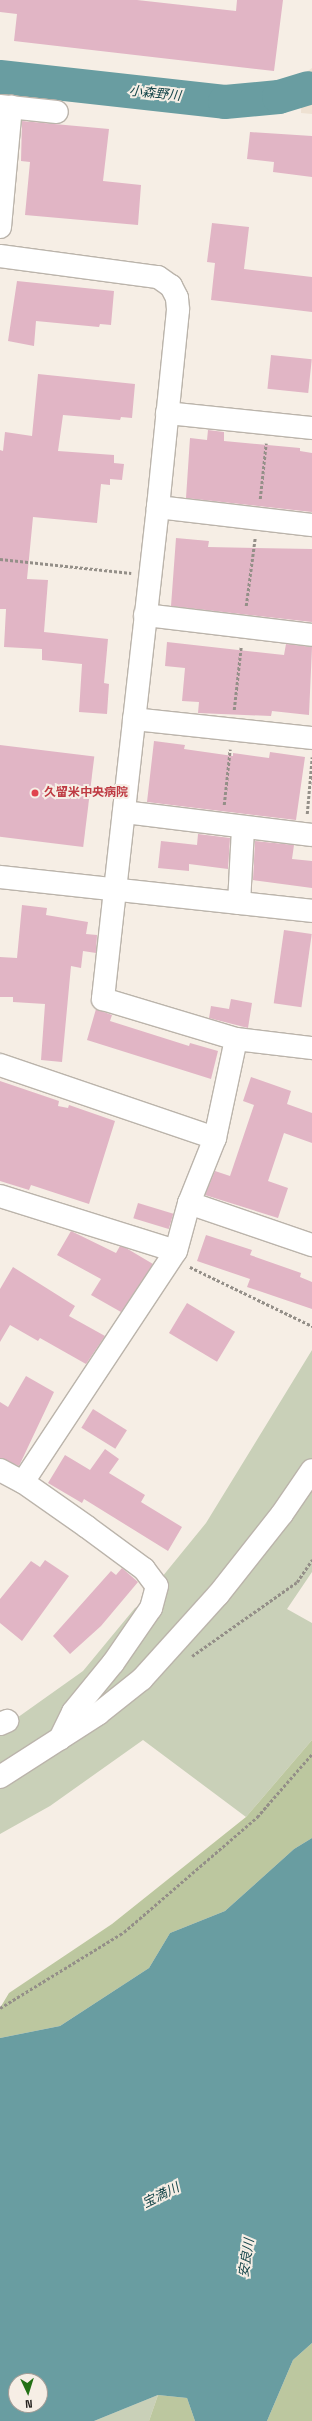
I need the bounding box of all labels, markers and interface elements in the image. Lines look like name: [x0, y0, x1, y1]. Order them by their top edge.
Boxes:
water label: 小森野川: [128, 84, 182, 104]
place label: 久留米中央病院: [44, 786, 128, 800]
marker: 久留米中央病院: [29, 787, 41, 799]
water label: 宝満川: [140, 2180, 182, 2212]
water label: 安良川: [236, 2238, 258, 2278]
north arrow: [8, 2373, 48, 2413]
text: N: [25, 2397, 33, 2411]

